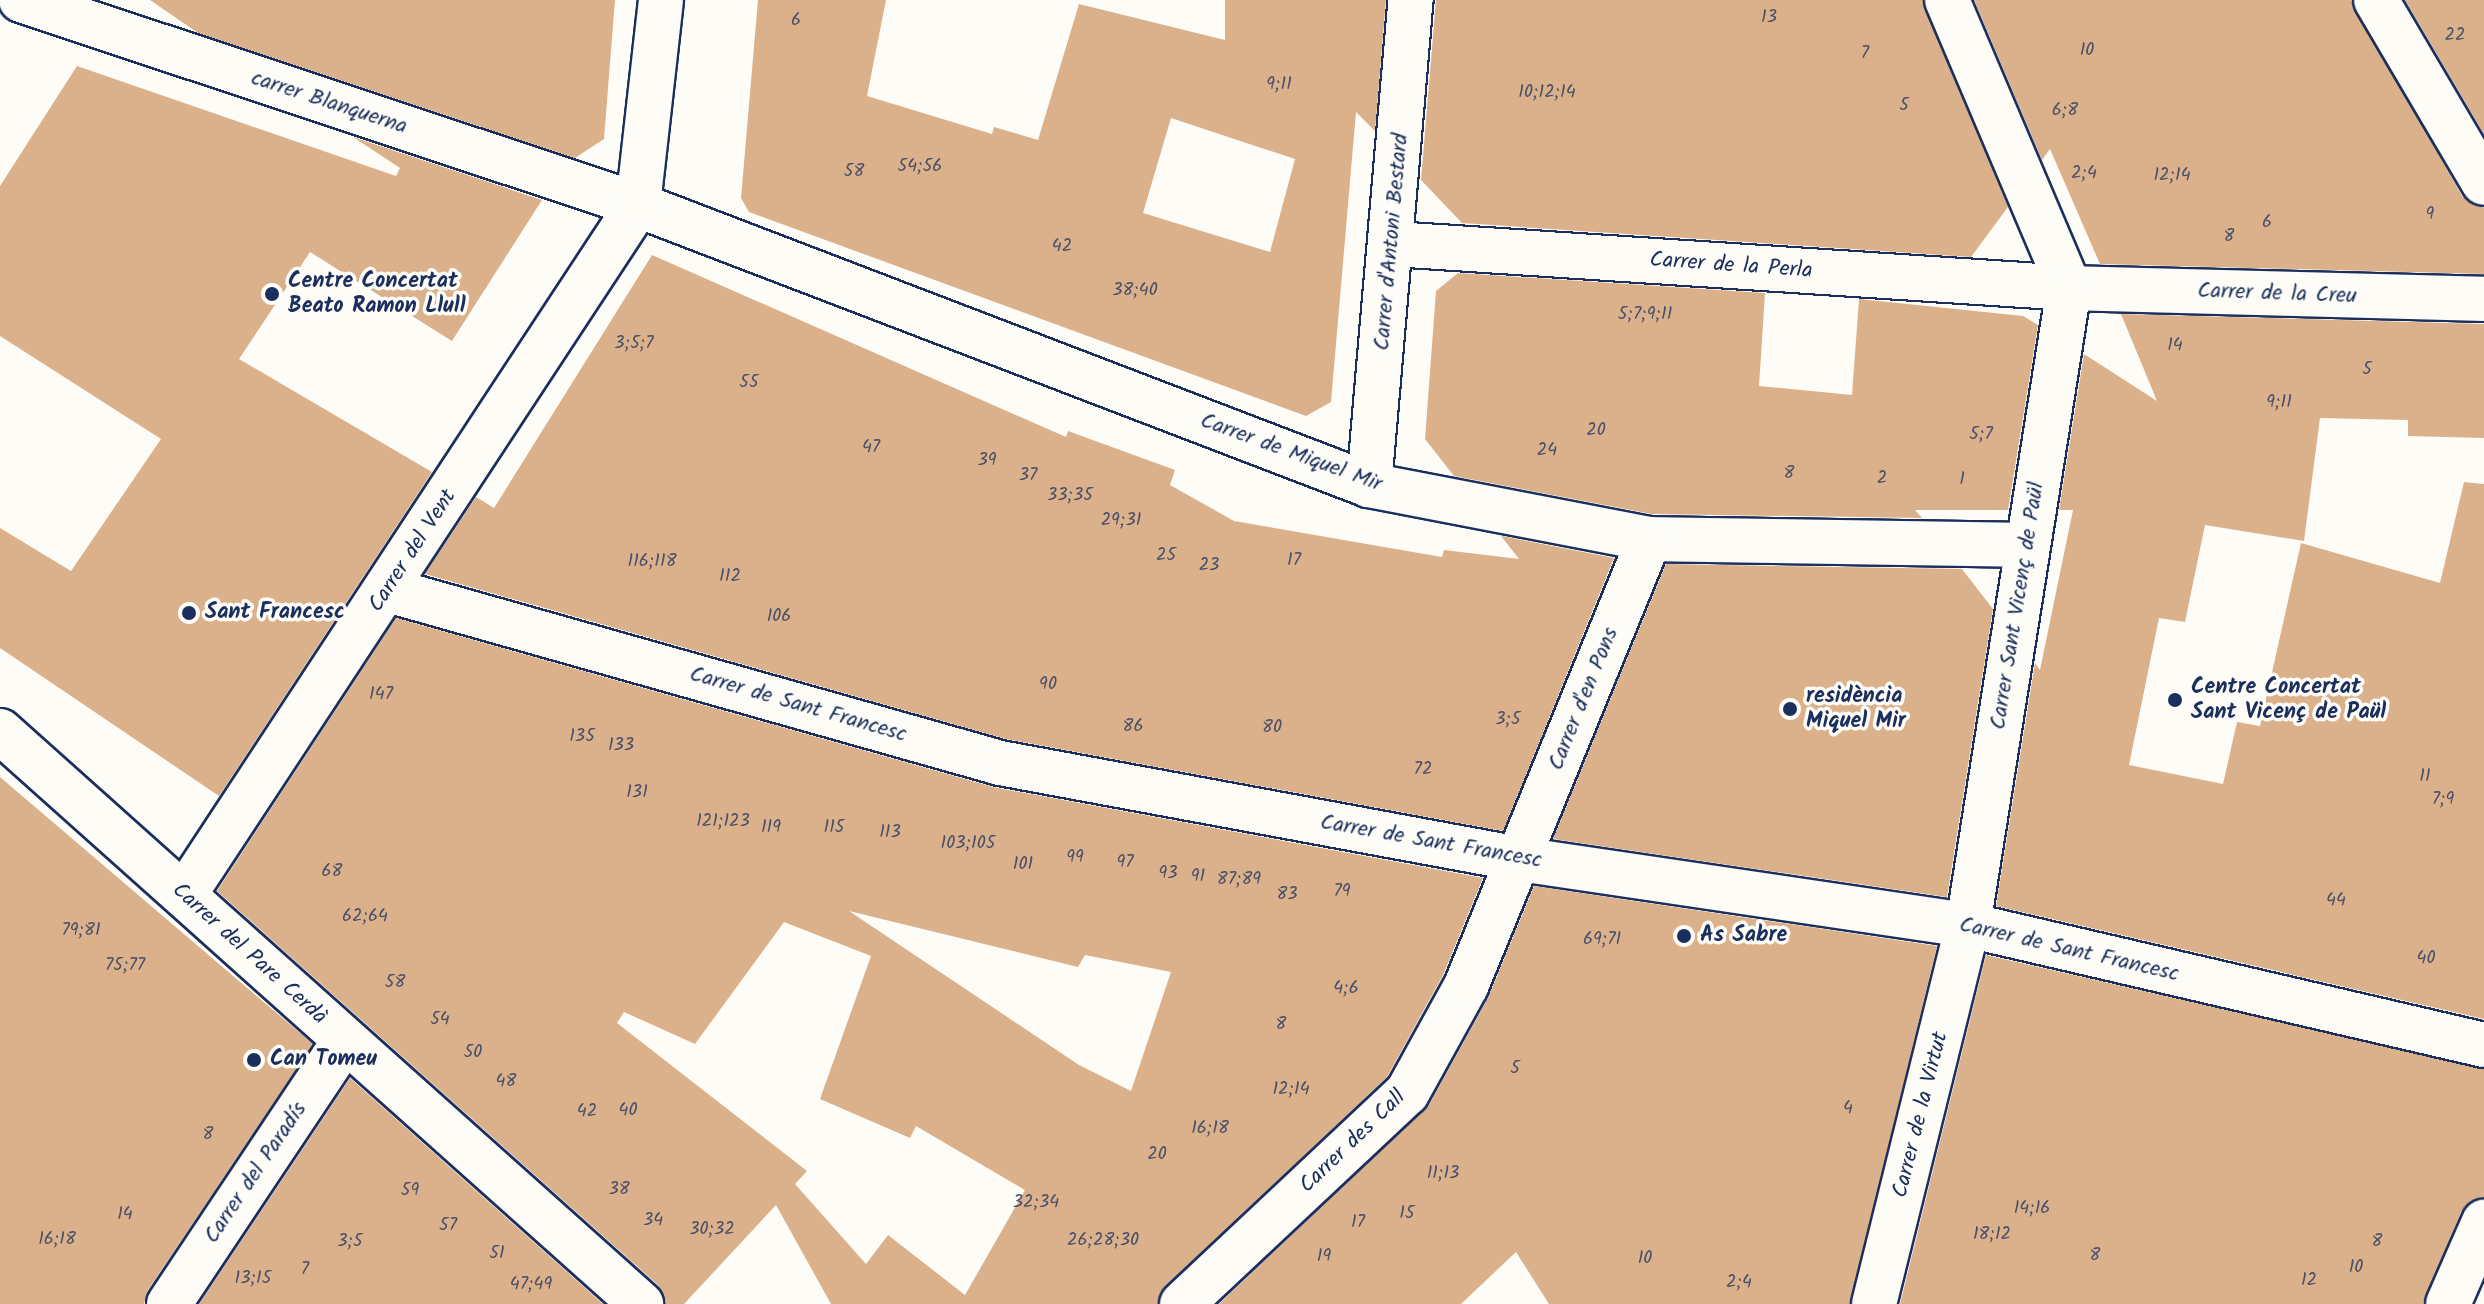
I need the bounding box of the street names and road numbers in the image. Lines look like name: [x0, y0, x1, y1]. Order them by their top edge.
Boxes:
street label: carrer Blanquerna: [248, 65, 410, 141]
street label: Carrer d'Antoni Bestard: [1369, 132, 1415, 352]
street label: Carrer de la Perla: [1649, 247, 1813, 285]
street label: Carrer de la Creu: [2197, 278, 2357, 310]
street label: Carrer de Miquel Mir: [1197, 408, 1385, 498]
street label: Carrer Sant Vicenç de Paül: [1985, 480, 2051, 732]
street label: Carrer del Vent: [364, 485, 462, 617]
street label: Carrer d'en Pons: [1543, 624, 1625, 774]
street label: Carrer de Sant Francesc: [686, 661, 910, 749]
street label: Carrer de Sant Francesc: [1318, 810, 1544, 874]
street label: Carrer del Pare Cerdà: [166, 878, 332, 1030]
street label: Carrer de Sant Francesc: [1957, 912, 2181, 988]
street label: Carrer de la Virtut: [1888, 1029, 1954, 1201]
street label: Carrer des Call: [1294, 1085, 1412, 1199]
street label: Carrer del Paradís: [199, 1097, 313, 1249]

